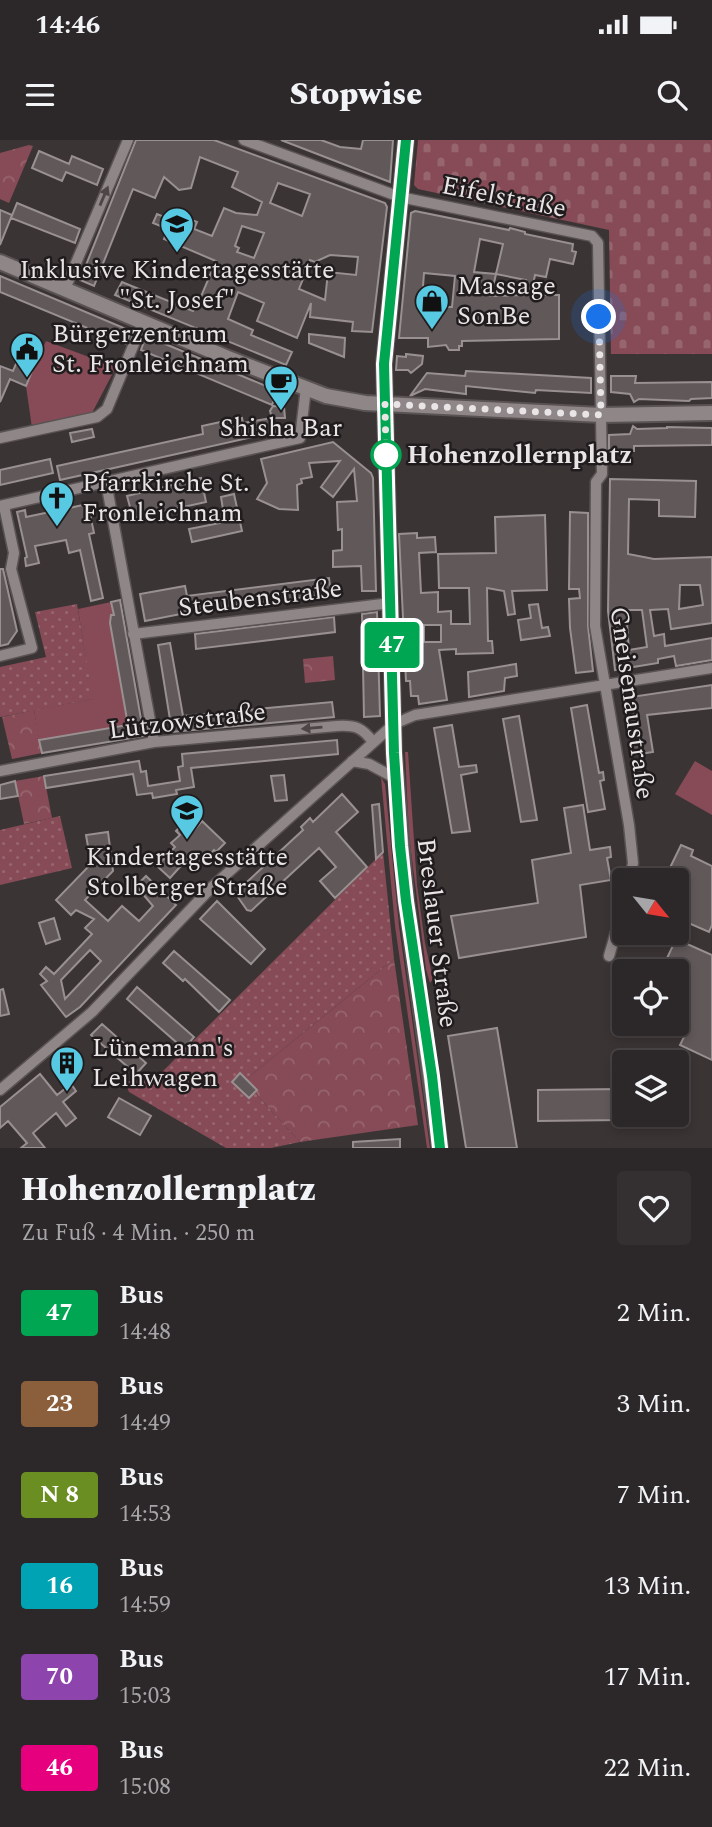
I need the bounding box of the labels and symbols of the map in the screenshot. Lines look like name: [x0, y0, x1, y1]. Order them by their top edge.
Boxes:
street label: Eifelstraße: [438, 165, 570, 229]
one-way arrow: [98, 185, 109, 206]
school or university icon: Inklusive Kindertagesstätte "St. Josef": [158, 205, 196, 254]
place label: Inklusive Kindertagesstätte "St. Josef": [20, 250, 335, 320]
place label: Massage SonBe: [457, 266, 556, 336]
shop icon: Massage SonBe: [413, 282, 451, 331]
your location: [581, 299, 616, 334]
place label: Bürgerzentrum St. Fronleichnam: [52, 314, 249, 384]
public building icon: Bürgerzentrum St. Fronleichnam: [8, 330, 46, 379]
cafe icon: Shisha Bar: [262, 363, 300, 412]
place label: Shisha Bar: [220, 408, 342, 448]
place label: Hohenzollernplatz: [407, 435, 632, 475]
marker: Hohenzollernplatz: [371, 440, 401, 470]
place label: Pfarrkirche St. Fronleichnam: [82, 463, 249, 533]
church icon: Pfarrkirche St. Fronleichnam: [38, 479, 76, 528]
street label: Steubenstraße: [176, 568, 344, 628]
street label: Gneisenaustraße: [599, 604, 665, 802]
line badge: 47: [360, 622, 424, 668]
street label: Lützowstraße: [106, 692, 268, 750]
one-way arrow: [301, 723, 323, 734]
school or university icon: Kindertagesstätte Stolberger Straße: [168, 792, 206, 841]
street label: Breslauer Straße: [406, 836, 468, 1030]
place label: Kindertagesstätte Stolberger Straße: [86, 837, 288, 907]
north arrow: [612, 868, 690, 945]
place label: Lünemann's Leihwagen: [92, 1028, 234, 1098]
building icon: Lünemann's Leihwagen: [48, 1044, 86, 1093]

